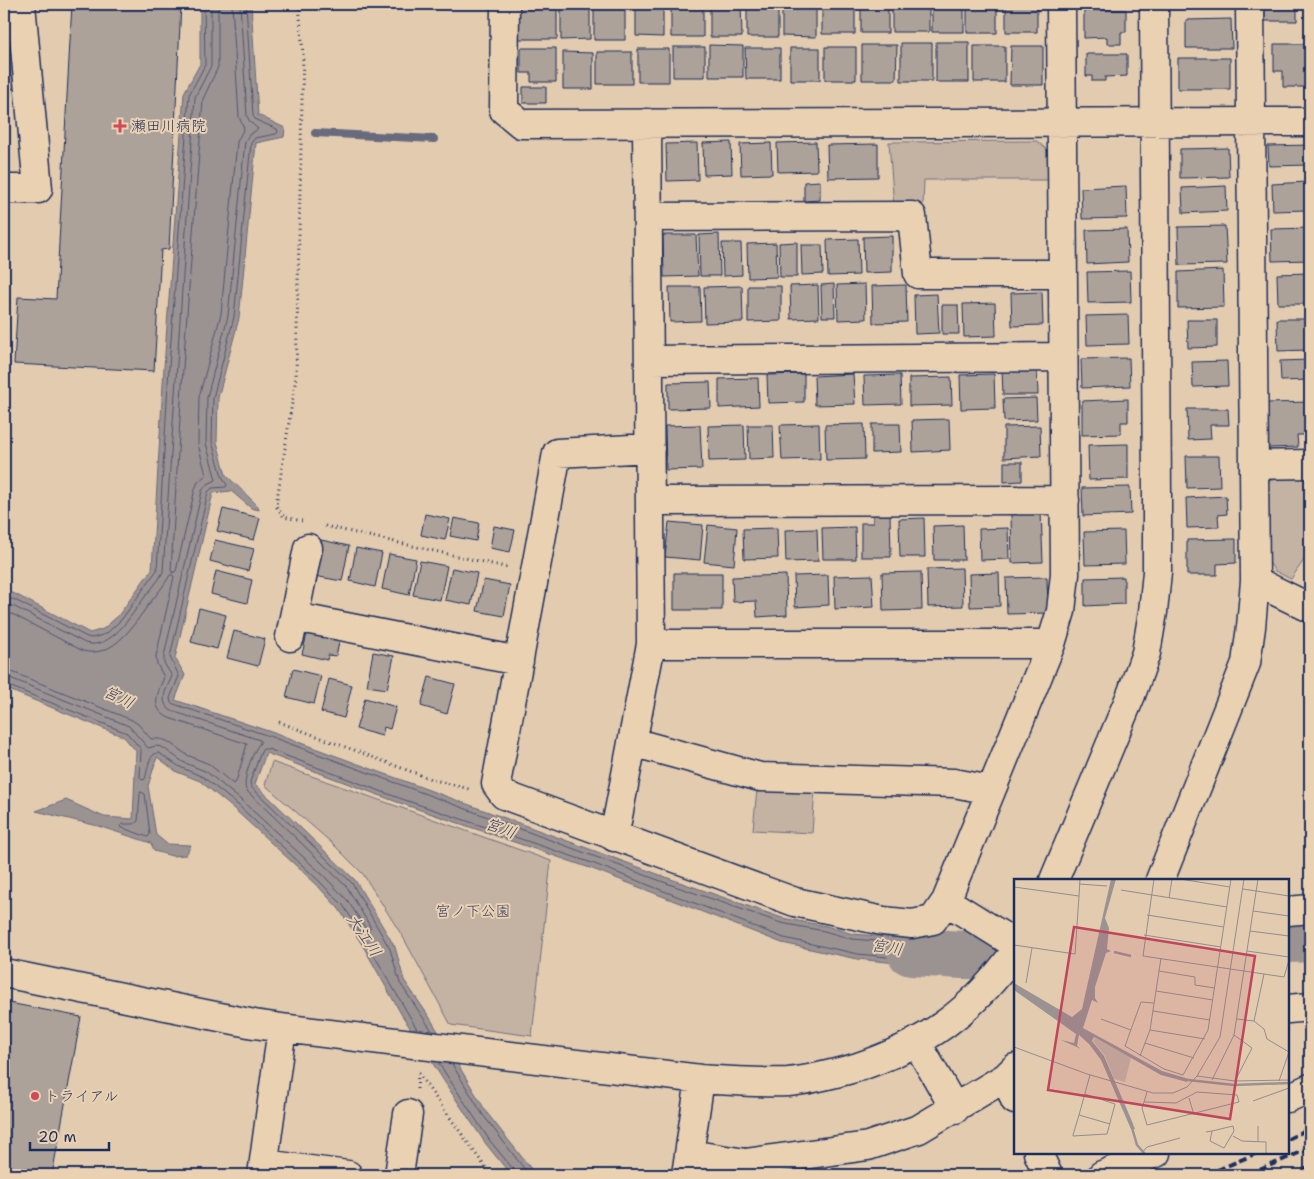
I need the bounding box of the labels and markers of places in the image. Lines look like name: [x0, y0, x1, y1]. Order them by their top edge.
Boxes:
place label: 瀬田川病院: [131, 116, 206, 136]
marker: 瀬田川病院: [113, 119, 127, 133]
place label: トライアル: [45, 1086, 119, 1106]
marker: トライアル: [29, 1090, 41, 1102]

